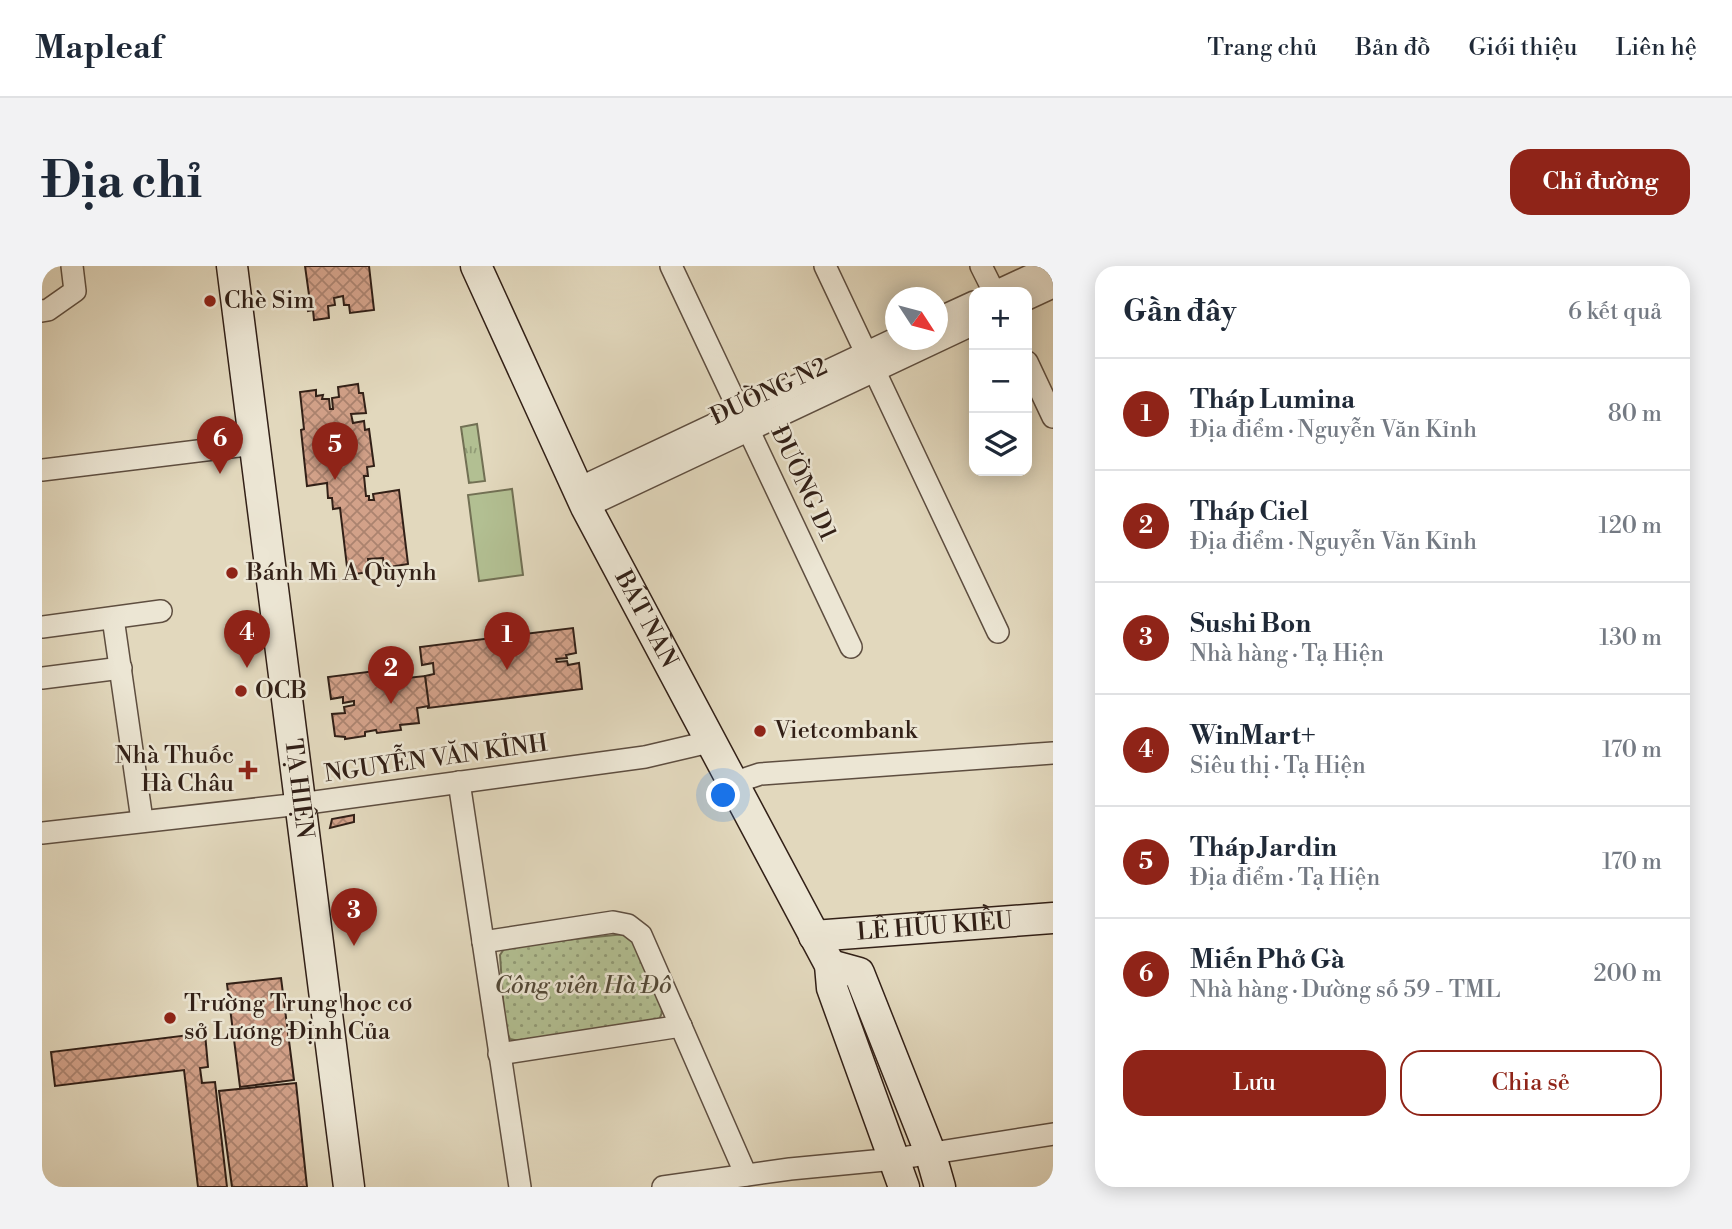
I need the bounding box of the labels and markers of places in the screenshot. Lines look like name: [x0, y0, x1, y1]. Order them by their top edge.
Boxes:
place label: Chè Sim: [224, 286, 315, 316]
marker: Chè Sim: [202, 293, 218, 309]
pin: 6: [197, 416, 243, 474]
pin: 5: [312, 422, 358, 480]
place label: Bánh Mì A Qùynh: [245, 558, 437, 588]
marker: Bánh Mì A Qùynh: [224, 565, 240, 581]
pin: 4: [224, 610, 270, 668]
pin: 1: [484, 612, 530, 670]
pin: 2: [368, 646, 414, 704]
place label: OCB: [255, 676, 307, 706]
marker: OCB: [233, 683, 249, 699]
place label: Vietcombank: [773, 716, 919, 746]
marker: Vietcombank: [752, 723, 768, 739]
place label: Nhà Thuốc Hà Châu: [115, 741, 234, 799]
marker: Nhà Thuốc Hà Châu: [240, 762, 256, 778]
pin: 3: [331, 888, 377, 946]
place label: Trường Trung học cơ sở Lương Định Của: [184, 989, 412, 1047]
marker: Trường Trung học cơ sở Lương Định Của: [162, 1010, 178, 1026]

